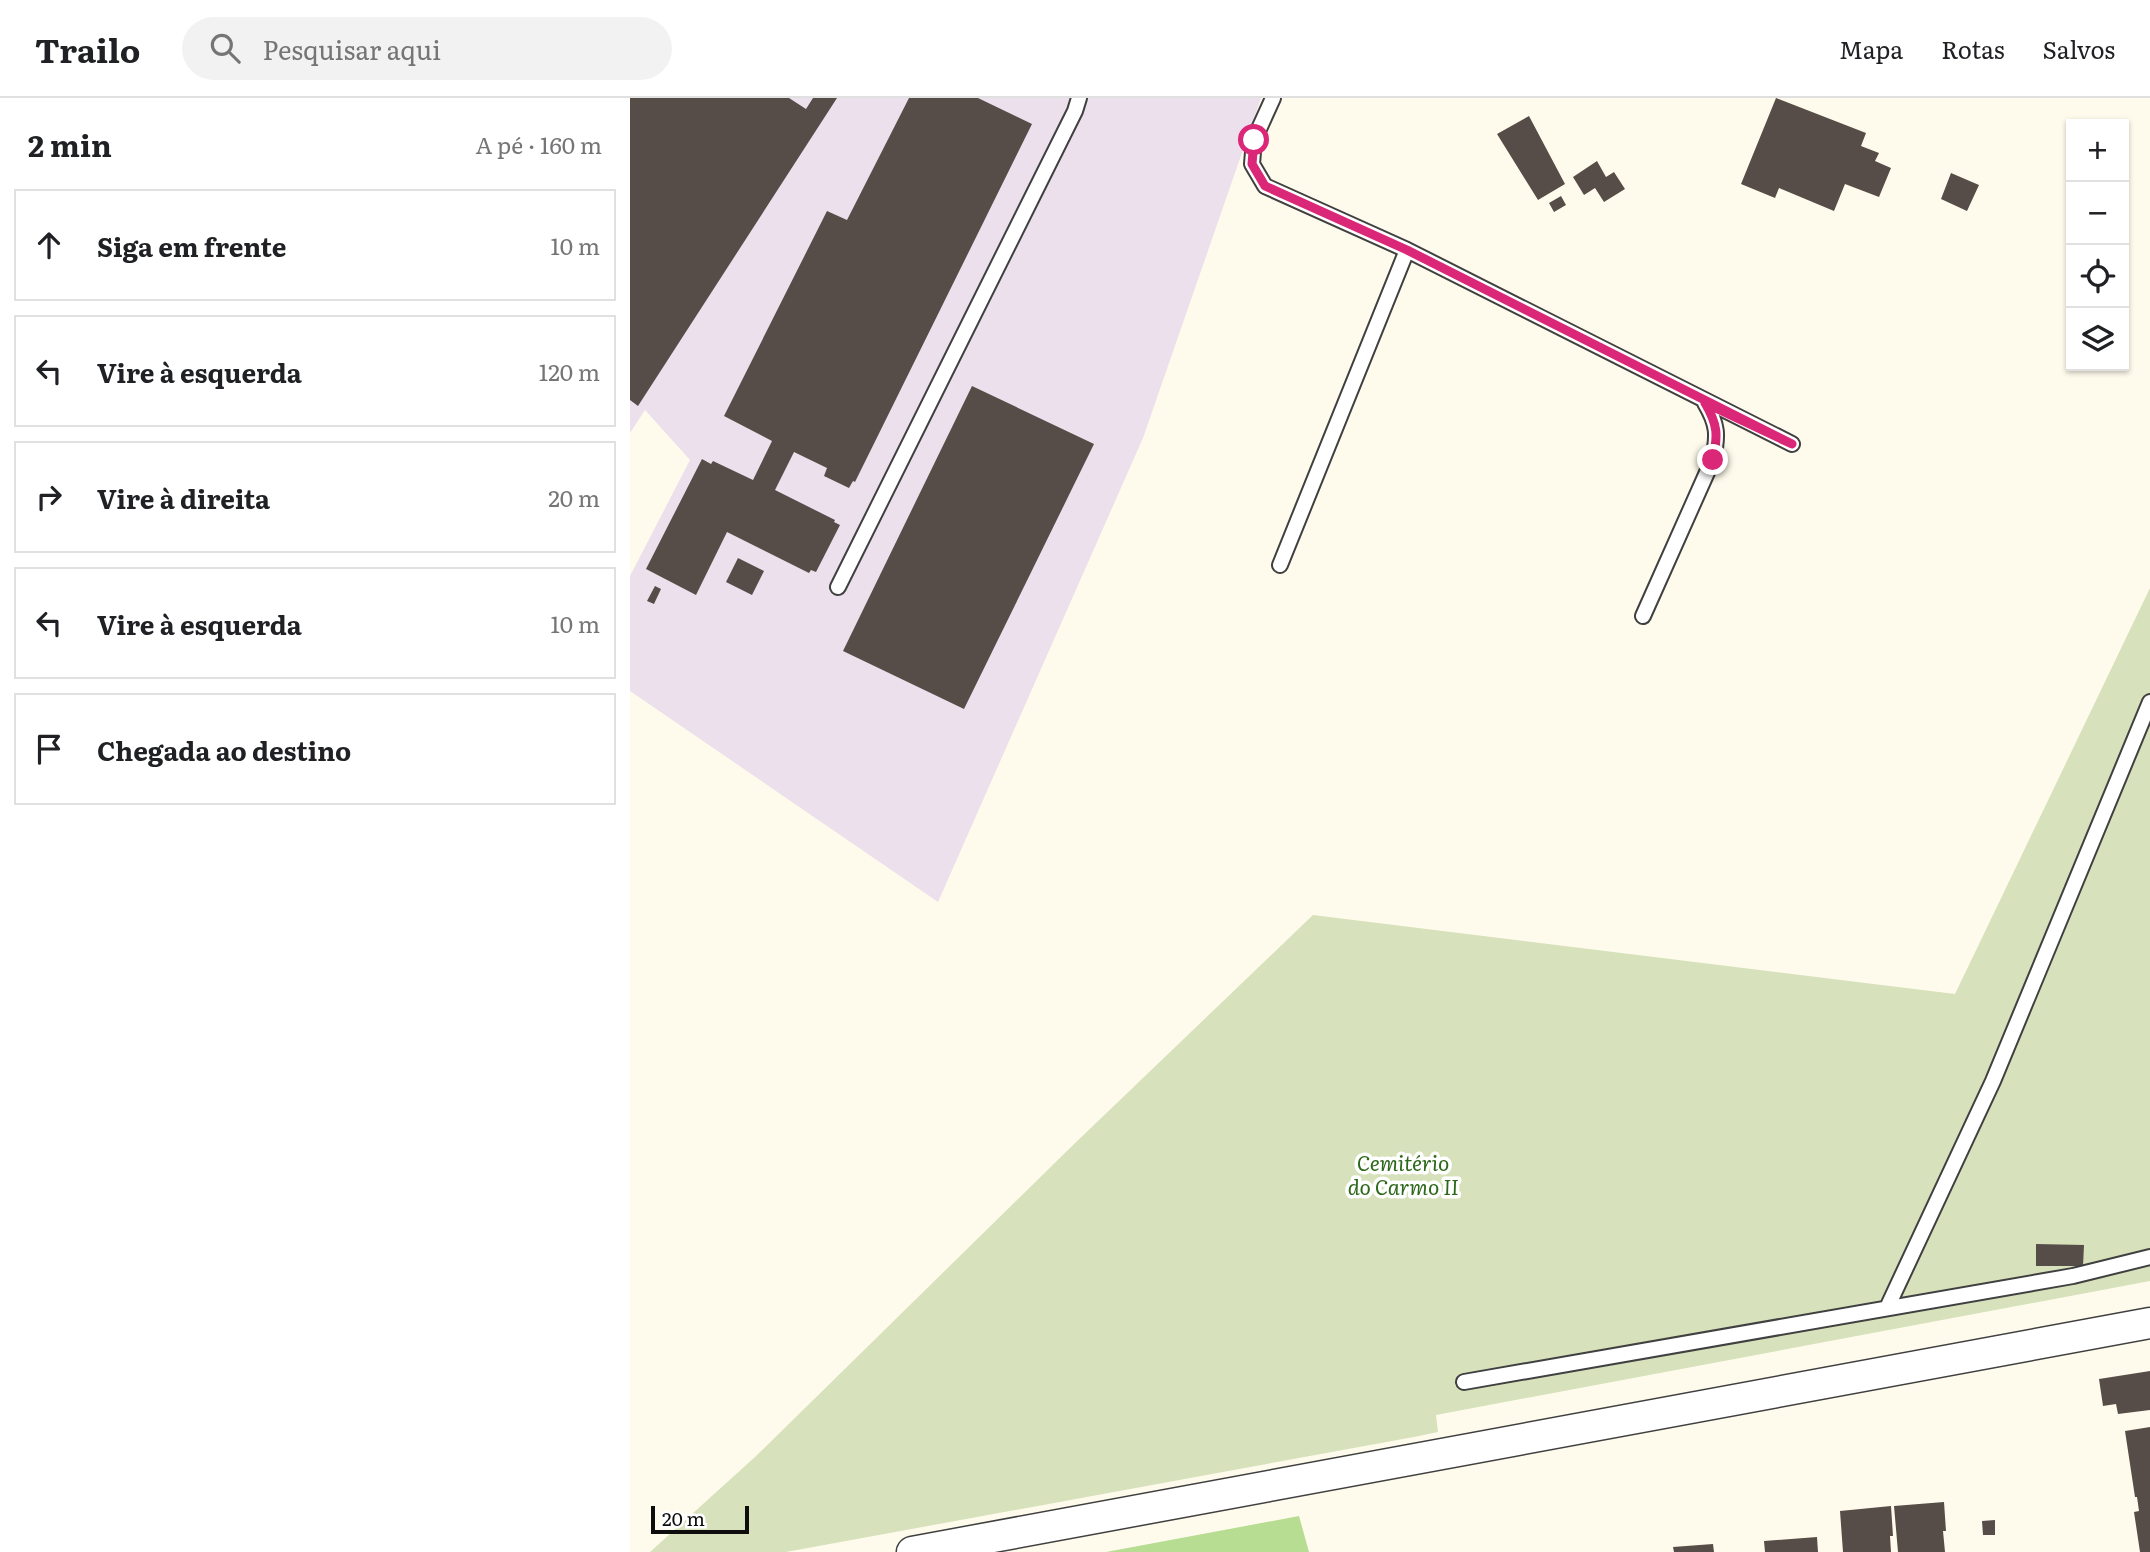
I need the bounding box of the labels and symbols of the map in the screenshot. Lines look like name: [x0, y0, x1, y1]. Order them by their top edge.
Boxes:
route start: [1238, 124, 1269, 155]
route end: [1697, 444, 1728, 475]
park label: Cemitério do Carmo II: [1348, 1146, 1459, 1201]
scale bar: [651, 1503, 749, 1535]

